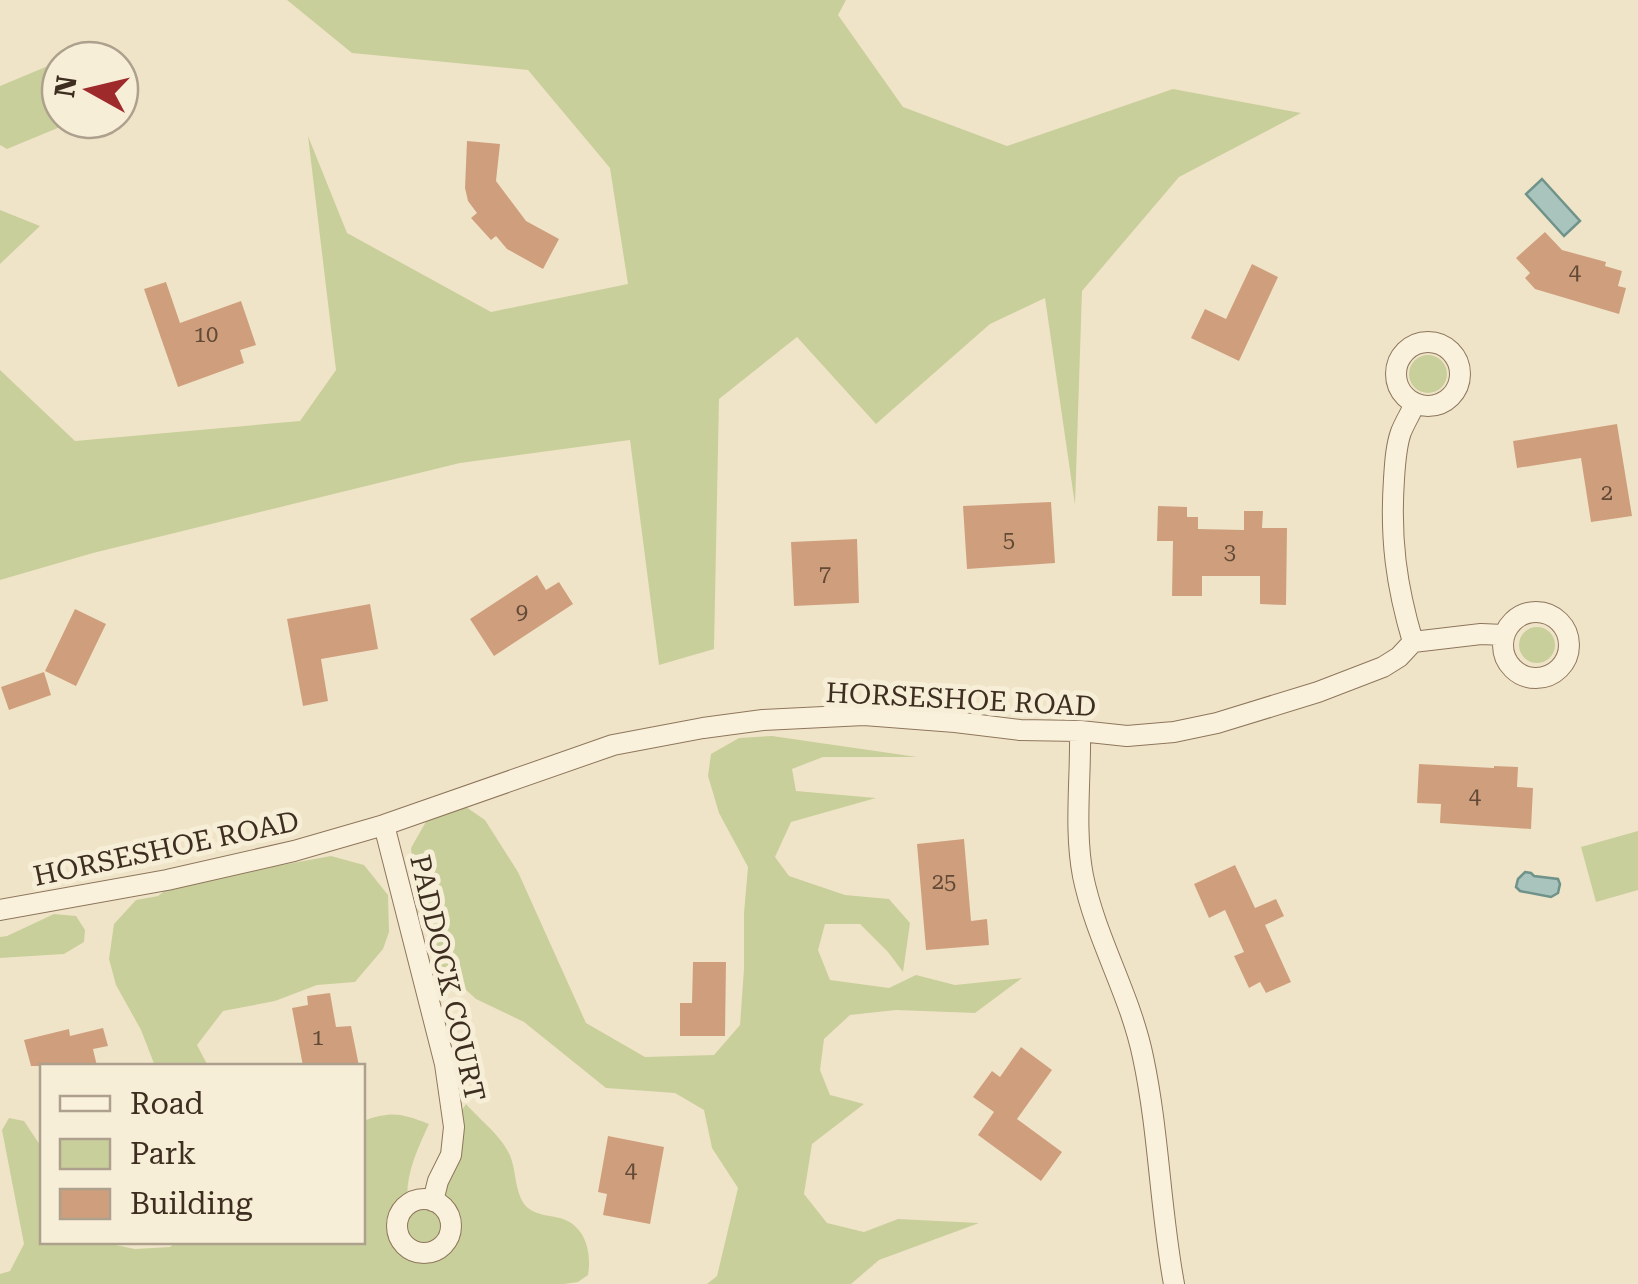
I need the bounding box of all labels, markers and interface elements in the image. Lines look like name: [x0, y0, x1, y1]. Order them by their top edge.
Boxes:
north arrow: [40, 40, 140, 140]
text: N: [48, 74, 84, 100]
house number: 4: [1569, 260, 1582, 285]
house number: 10: [194, 322, 218, 347]
house number: 2: [1601, 480, 1613, 505]
house number: 5: [1003, 527, 1015, 552]
house number: 3: [1224, 539, 1236, 564]
house number: 7: [819, 561, 831, 586]
house number: 9: [516, 599, 528, 624]
street label: HORSESHOE ROAD: [825, 676, 1097, 723]
house number: 4: [1469, 784, 1482, 809]
street label: HORSESHOE ROAD: [30, 804, 302, 893]
street label: PADDOCK COURT: [403, 852, 492, 1105]
house number: 25: [932, 869, 956, 894]
house number: 1: [312, 1025, 324, 1050]
legend: [40, 1064, 365, 1244]
text: Road: [130, 1086, 204, 1121]
text: Park: [130, 1136, 196, 1171]
house number: 4: [625, 1158, 638, 1183]
text: Building: [130, 1186, 253, 1221]

